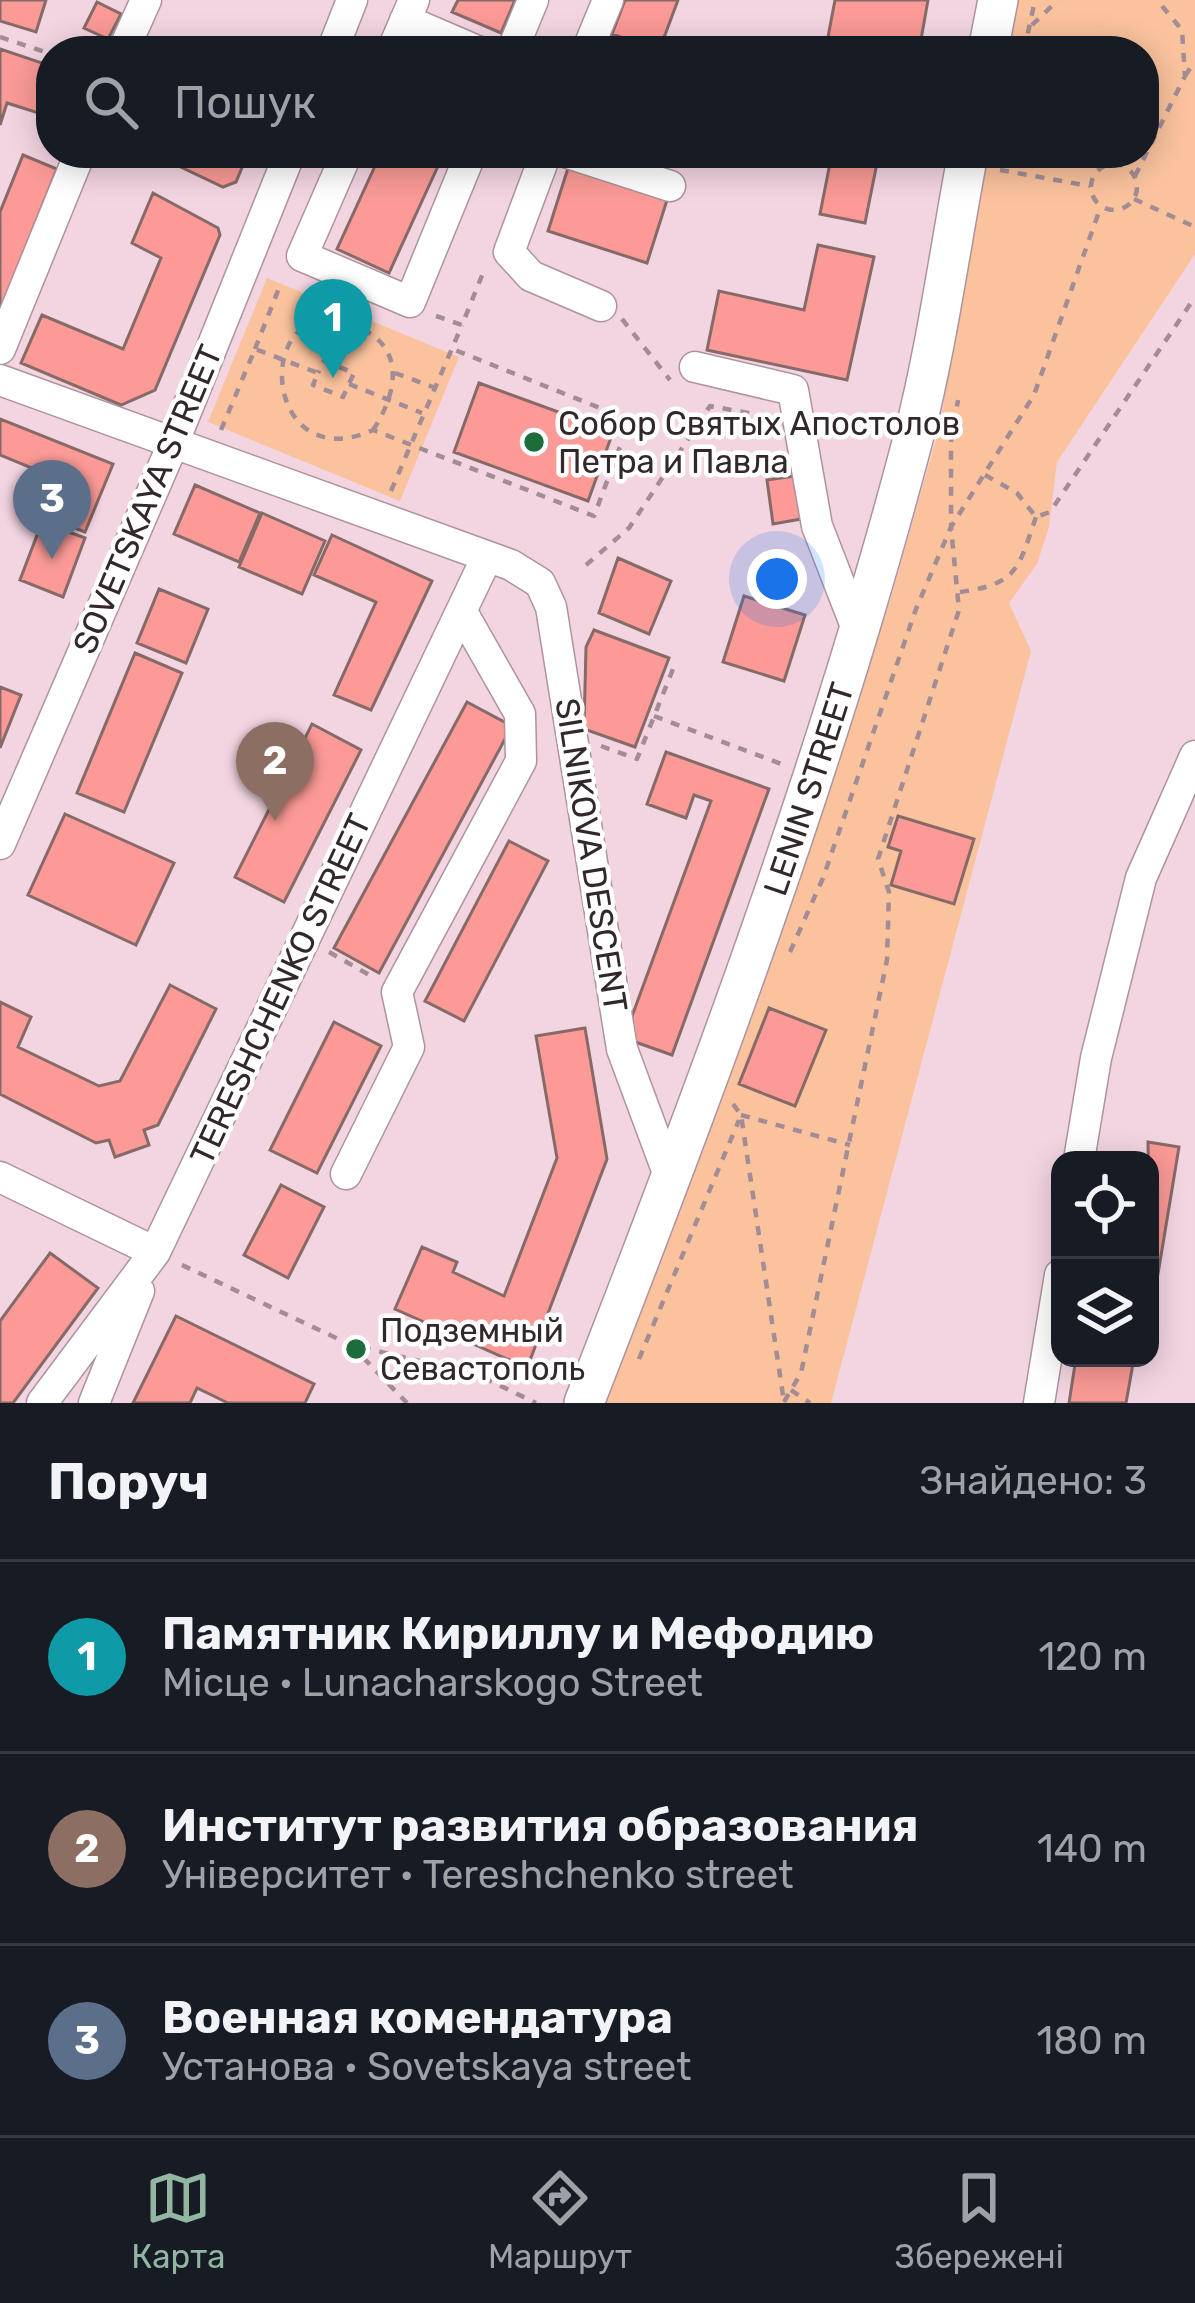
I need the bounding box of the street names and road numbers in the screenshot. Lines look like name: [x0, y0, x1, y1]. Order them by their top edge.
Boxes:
street label: SOVETSKAYA STREET: [65, 339, 230, 659]
street label: LENIN STREET: [755, 678, 862, 900]
street label: SILNIKOVA DESCENT: [547, 695, 636, 1015]
street label: TERESHCHENKO STREET: [182, 808, 379, 1171]

